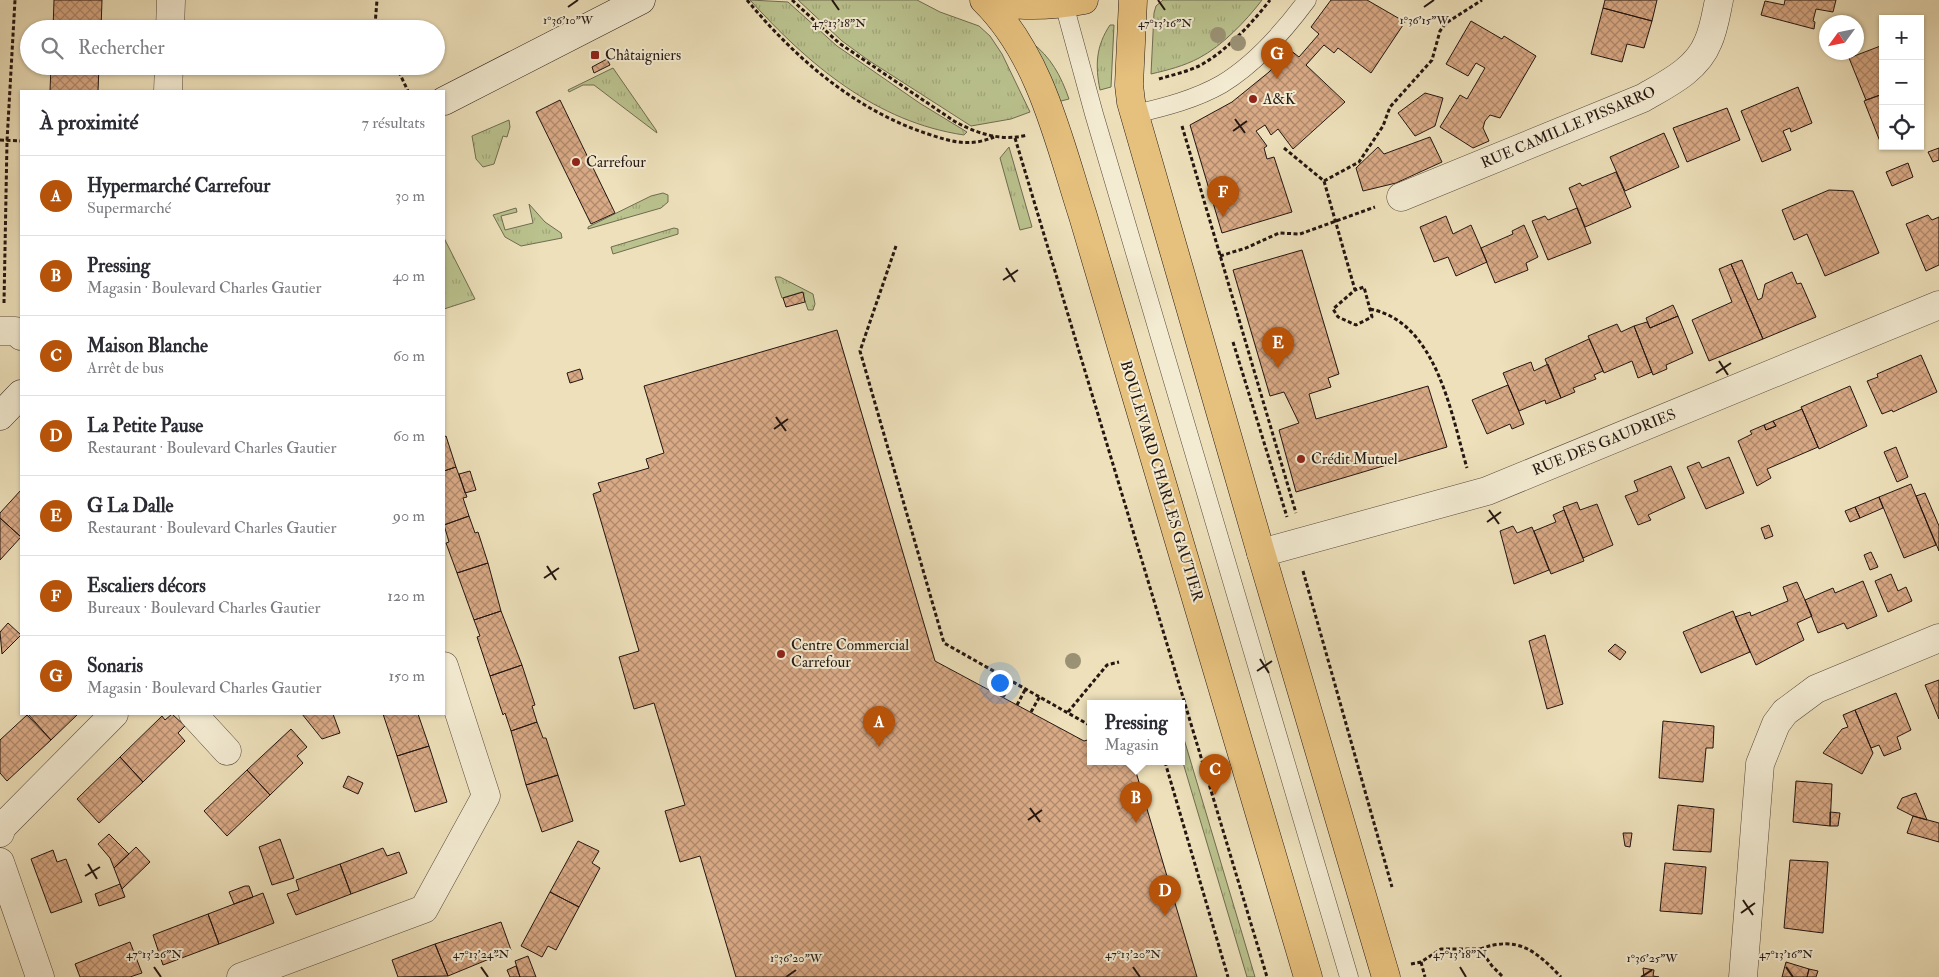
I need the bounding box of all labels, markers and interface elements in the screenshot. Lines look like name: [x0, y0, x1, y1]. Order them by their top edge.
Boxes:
text: 1°36'10"W: [543, 13, 594, 28]
text: 1°36'15"W: [1399, 13, 1449, 28]
north arrow: [1819, 15, 1864, 60]
map controls: [1879, 15, 1924, 150]
button: +: [1879, 15, 1924, 60]
text: 47°13'18"N: [812, 16, 866, 31]
text: 47°13'16"N: [1138, 16, 1192, 31]
search box: [20, 20, 445, 75]
icon: search: [38, 34, 66, 62]
text: Rechercher: [78, 36, 165, 60]
pin: G: [1261, 38, 1293, 79]
place label: Châtaigniers: [605, 46, 681, 65]
marker: Châtaigniers: [589, 49, 601, 61]
button: −: [1879, 60, 1924, 105]
street label: RUE CAMILLE PISSARRO: [1478, 82, 1658, 173]
place label: A&K: [1262, 90, 1296, 109]
marker: A&K: [1247, 93, 1259, 105]
button: locate: [1879, 105, 1924, 150]
text: À proximité: [40, 109, 138, 136]
text: 7 résultats: [361, 113, 425, 133]
place label: Carrefour: [586, 153, 646, 172]
marker: Carrefour: [570, 156, 582, 168]
text: Hypermarché Carrefour: [87, 174, 270, 198]
pin: F: [1207, 176, 1239, 217]
text: A: [51, 186, 61, 206]
text: 30 m: [395, 186, 425, 206]
text: Supermarché: [87, 198, 171, 218]
text: Pressing: [87, 254, 150, 278]
text: B: [51, 266, 61, 286]
text: 40 m: [392, 266, 425, 286]
text: Magasin · Boulevard Charles Gautier: [87, 278, 321, 298]
pin: E: [1262, 327, 1294, 368]
text: Maison Blanche: [87, 334, 208, 358]
text: C: [50, 346, 62, 366]
text: 60 m: [393, 346, 425, 366]
text: Arrêt de bus: [87, 358, 164, 378]
street label: BOULEVARD CHARLES GAUTIER: [1116, 358, 1208, 605]
street label: RUE DES GAUDRIES: [1529, 405, 1679, 480]
text: La Petite Pause: [87, 414, 203, 438]
text: D: [49, 426, 63, 446]
text: 60 m: [393, 426, 425, 446]
text: Restaurant · Boulevard Charles Gautier: [87, 438, 336, 458]
place label: Crédit Mutuel: [1311, 450, 1398, 469]
marker: Crédit Mutuel: [1295, 453, 1307, 465]
text: G La Dalle: [87, 494, 173, 518]
text: E: [50, 506, 62, 526]
text: 90 m: [393, 506, 425, 526]
text: Restaurant · Boulevard Charles Gautier: [87, 518, 336, 538]
text: Escaliers décors: [87, 574, 206, 598]
text: F: [51, 586, 61, 606]
text: 120 m: [387, 586, 425, 606]
text: Bureaux · Boulevard Charles Gautier: [87, 598, 320, 618]
place label: Centre Commercial Carrefour: [791, 636, 909, 672]
marker: Centre Commercial Carrefour: [775, 648, 787, 660]
text: Sonaris: [87, 654, 143, 678]
text: G: [49, 666, 63, 686]
text: 150 m: [388, 666, 425, 686]
your location: [987, 670, 1013, 696]
text: Magasin · Boulevard Charles Gautier: [87, 678, 321, 698]
popup: [1087, 700, 1185, 765]
pin: A: [863, 706, 895, 747]
text: Pressing: [1104, 711, 1168, 735]
text: Magasin: [1104, 735, 1159, 755]
pin: C: [1199, 754, 1231, 795]
pin: B: [1120, 782, 1152, 823]
pin: D: [1149, 875, 1181, 916]
text: 47°13'26"N: [126, 947, 182, 962]
text: 47°13'24"N: [453, 947, 509, 962]
text: 47°13'20"N: [1105, 947, 1161, 962]
text: 47°13'18"N: [1433, 947, 1487, 962]
text: 47°13'16"N: [1759, 947, 1813, 962]
text: 1°36'20"W: [770, 951, 823, 966]
text: 1°36'25"W: [1626, 951, 1678, 966]

